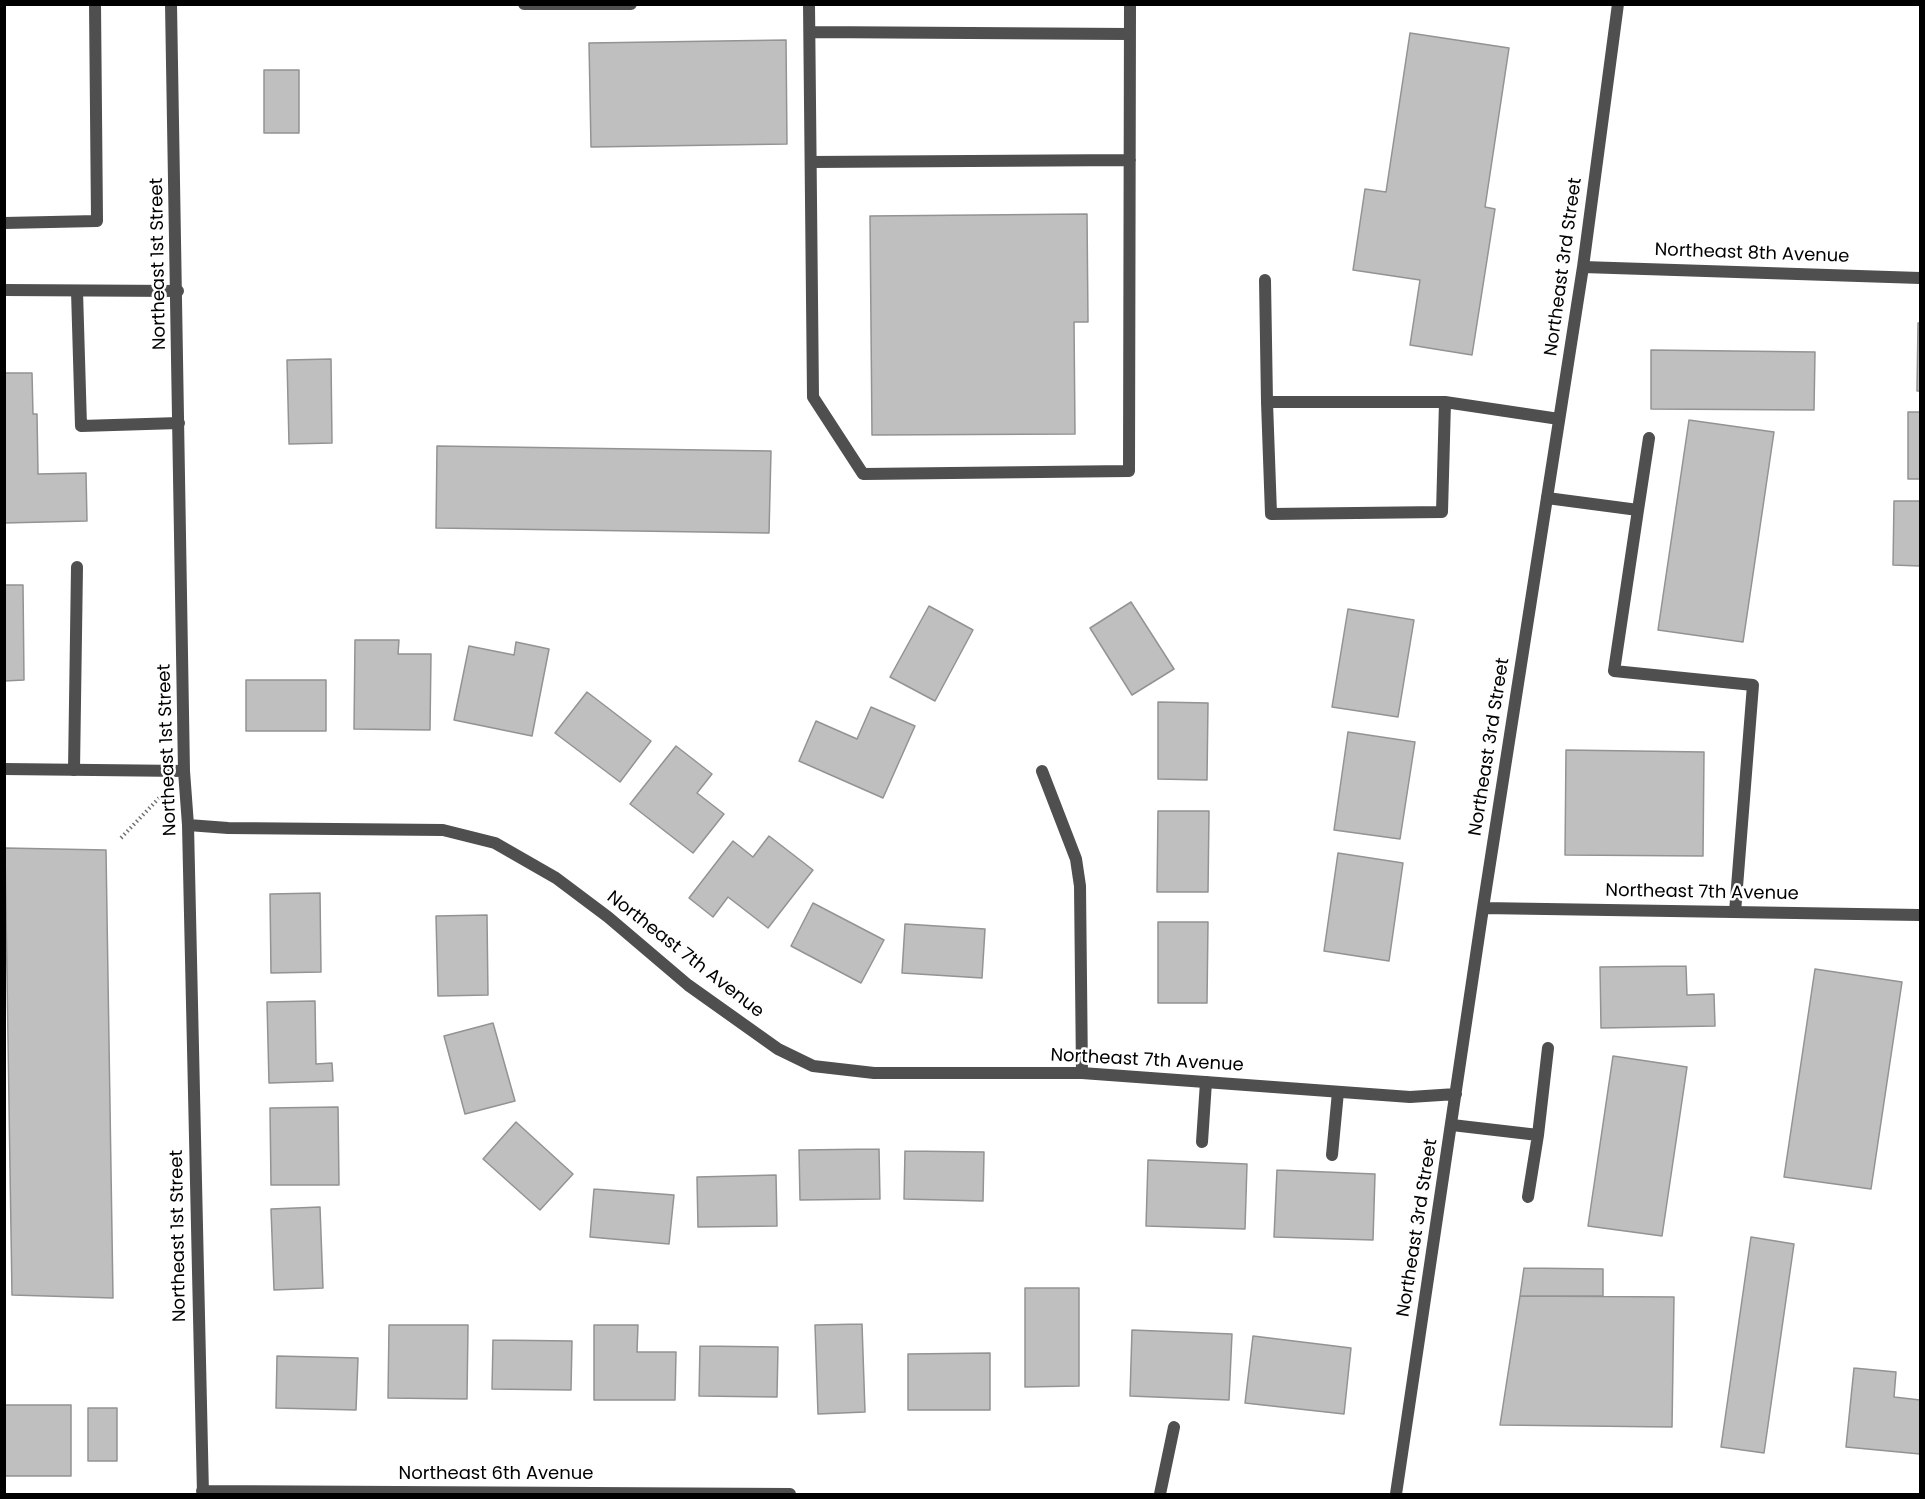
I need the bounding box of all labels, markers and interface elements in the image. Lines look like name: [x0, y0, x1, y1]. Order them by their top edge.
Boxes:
street label: Northeast 3rd Street: [1541, 176, 1587, 358]
street label: Northeast 1st Street: [147, 178, 171, 350]
street label: Northeast 8th Avenue: [1654, 240, 1850, 268]
street label: Northeast 3rd Street: [1465, 656, 1515, 838]
street label: Northeast 1st Street: [154, 664, 182, 836]
street label: Northeast 7th Avenue: [1605, 881, 1799, 905]
street label: Northeast 7th Avenue: [602, 887, 768, 1023]
street label: Northeast 7th Avenue: [1050, 1045, 1244, 1077]
street label: Northeast 3rd Street: [1393, 1137, 1443, 1319]
street label: Northeast 1st Street: [167, 1150, 191, 1322]
street label: Northeast 6th Avenue: [399, 1463, 593, 1485]

